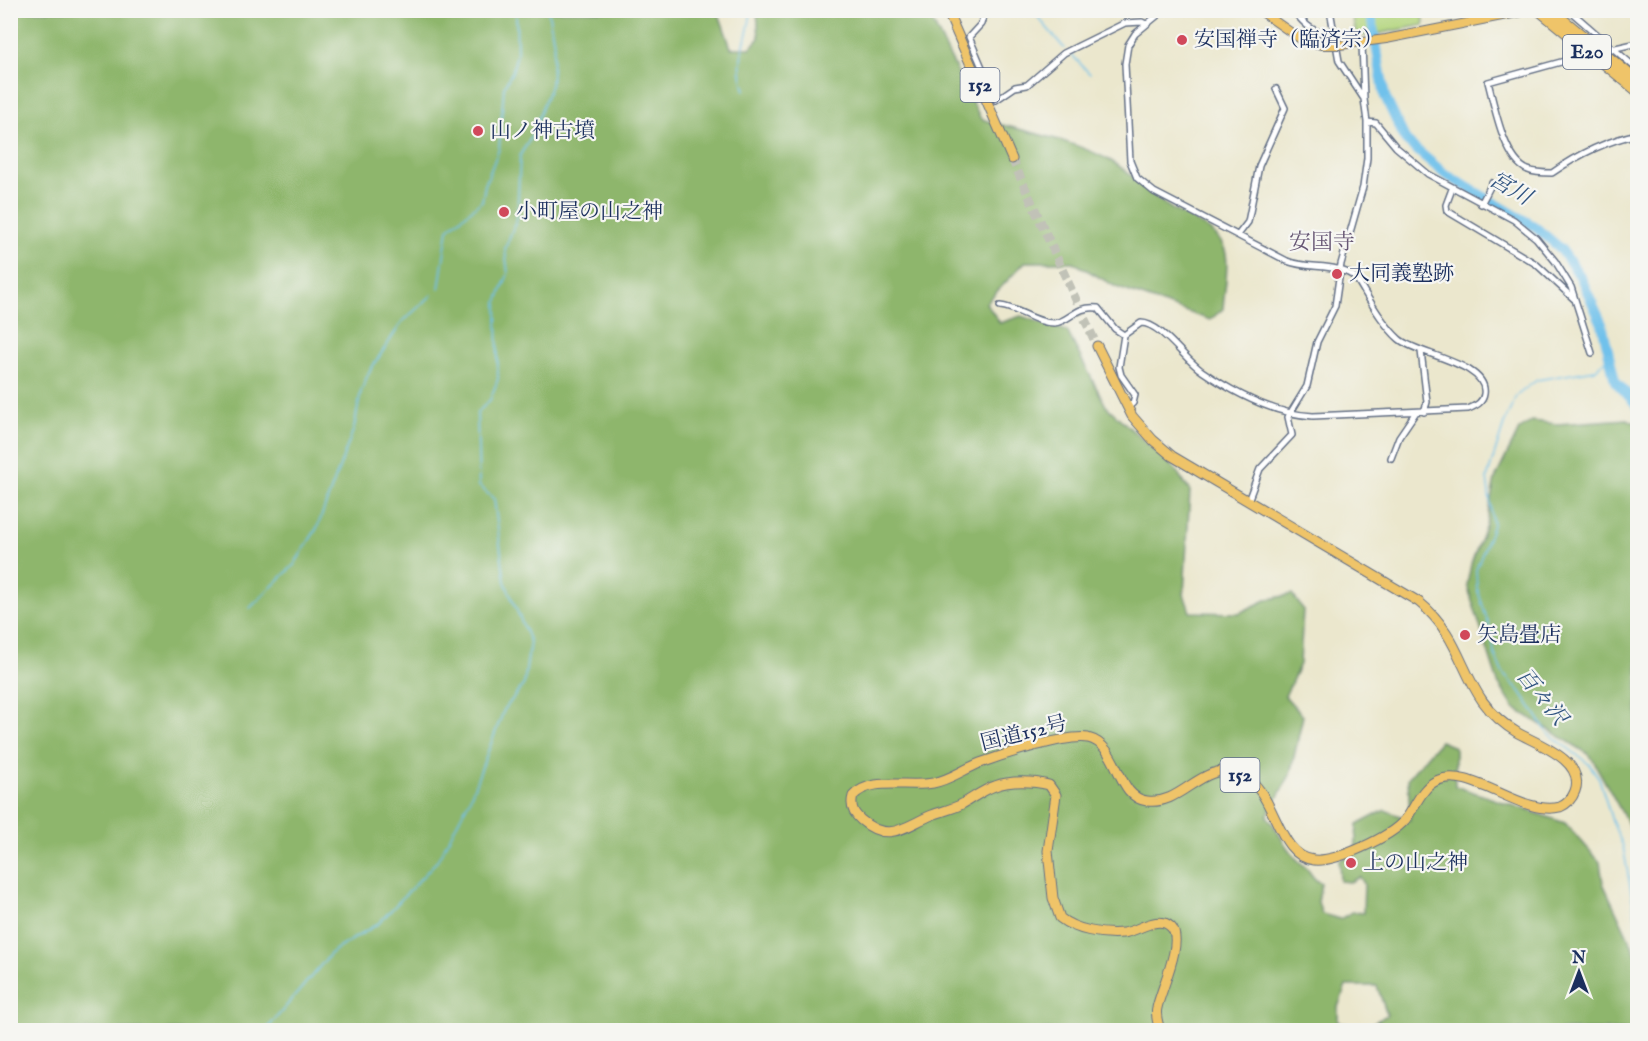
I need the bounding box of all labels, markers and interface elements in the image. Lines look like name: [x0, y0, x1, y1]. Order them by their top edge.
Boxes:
place label: 安国禅寺（臨済宗）: [1194, 27, 1383, 54]
marker: 安国禅寺（臨済宗）: [1175, 33, 1189, 47]
road number: E20: [1563, 35, 1611, 69]
road number: 152: [960, 68, 1000, 102]
place label: 山ノ神古墳: [490, 118, 595, 145]
marker: 山ノ神古墳: [471, 124, 485, 138]
water label: 宮川: [1484, 166, 1538, 213]
place label: 小町屋の山之神: [516, 199, 663, 226]
marker: 小町屋の山之神: [497, 205, 511, 219]
district label: 安国寺: [1289, 229, 1355, 257]
place label: 大同義塾跡: [1349, 261, 1454, 288]
marker: 大同義塾跡: [1330, 267, 1344, 281]
place label: 矢島畳店: [1477, 622, 1561, 649]
marker: 矢島畳店: [1458, 628, 1472, 642]
water label: 百々沢: [1509, 663, 1575, 734]
street label: 国道152号: [978, 710, 1070, 758]
road number: 152: [1220, 758, 1260, 792]
place label: 上の山之神: [1363, 850, 1468, 877]
marker: 上の山之神: [1344, 856, 1358, 870]
north arrow: [1549, 942, 1609, 1002]
text: N: [1571, 949, 1586, 969]

